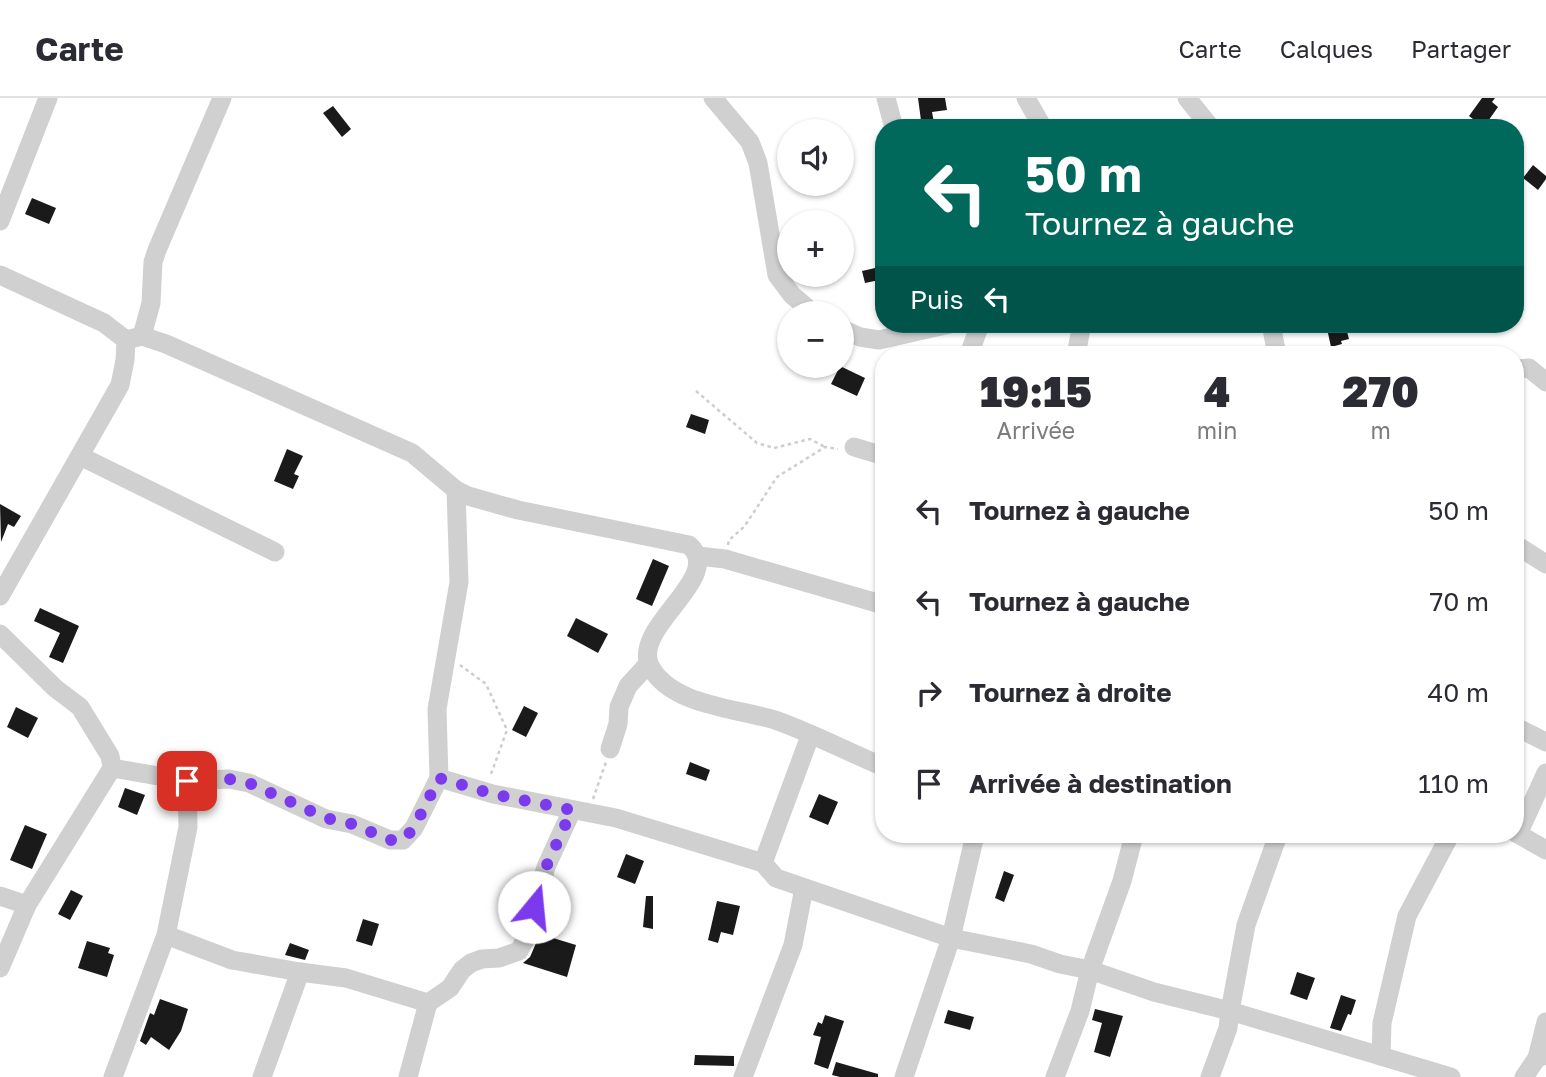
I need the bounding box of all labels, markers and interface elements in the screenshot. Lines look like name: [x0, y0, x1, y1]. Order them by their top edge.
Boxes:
text: Carte: [35, 29, 124, 68]
text: Carte: [1178, 34, 1242, 63]
text: Calques: [1280, 34, 1373, 63]
text: Partager: [1411, 34, 1511, 63]
map controls: [777, 119, 854, 378]
button: sound: [777, 119, 854, 196]
text: 50 m: [1025, 144, 1142, 203]
icon: left: [910, 147, 1001, 238]
text: Tournez à gauche: [1025, 204, 1294, 242]
button: +: [777, 210, 854, 287]
icon: left: [978, 280, 1016, 318]
text: Puis: [910, 284, 964, 315]
button: −: [777, 301, 854, 378]
text: 19:15: [980, 366, 1092, 416]
text: 4: [1204, 366, 1230, 416]
text: 270: [1342, 366, 1419, 416]
text: Arrivée: [997, 416, 1075, 444]
text: min: [1197, 416, 1237, 444]
text: m: [1371, 416, 1391, 444]
icon: left: [910, 492, 948, 530]
text: Tournez à gauche: [969, 495, 1190, 526]
text: 50 m: [1428, 495, 1489, 526]
icon: left: [910, 583, 948, 621]
text: Tournez à gauche: [969, 586, 1190, 617]
text: 70 m: [1430, 586, 1489, 617]
icon: right: [910, 674, 948, 712]
text: Tournez à droite: [969, 677, 1172, 708]
text: 40 m: [1428, 677, 1489, 708]
pin: [157, 751, 217, 811]
icon: arrive: [168, 762, 206, 800]
icon: arrive: [910, 765, 948, 803]
text: Arrivée à destination: [969, 768, 1232, 799]
text: 110 m: [1418, 768, 1489, 799]
position arrow: [497, 870, 571, 944]

